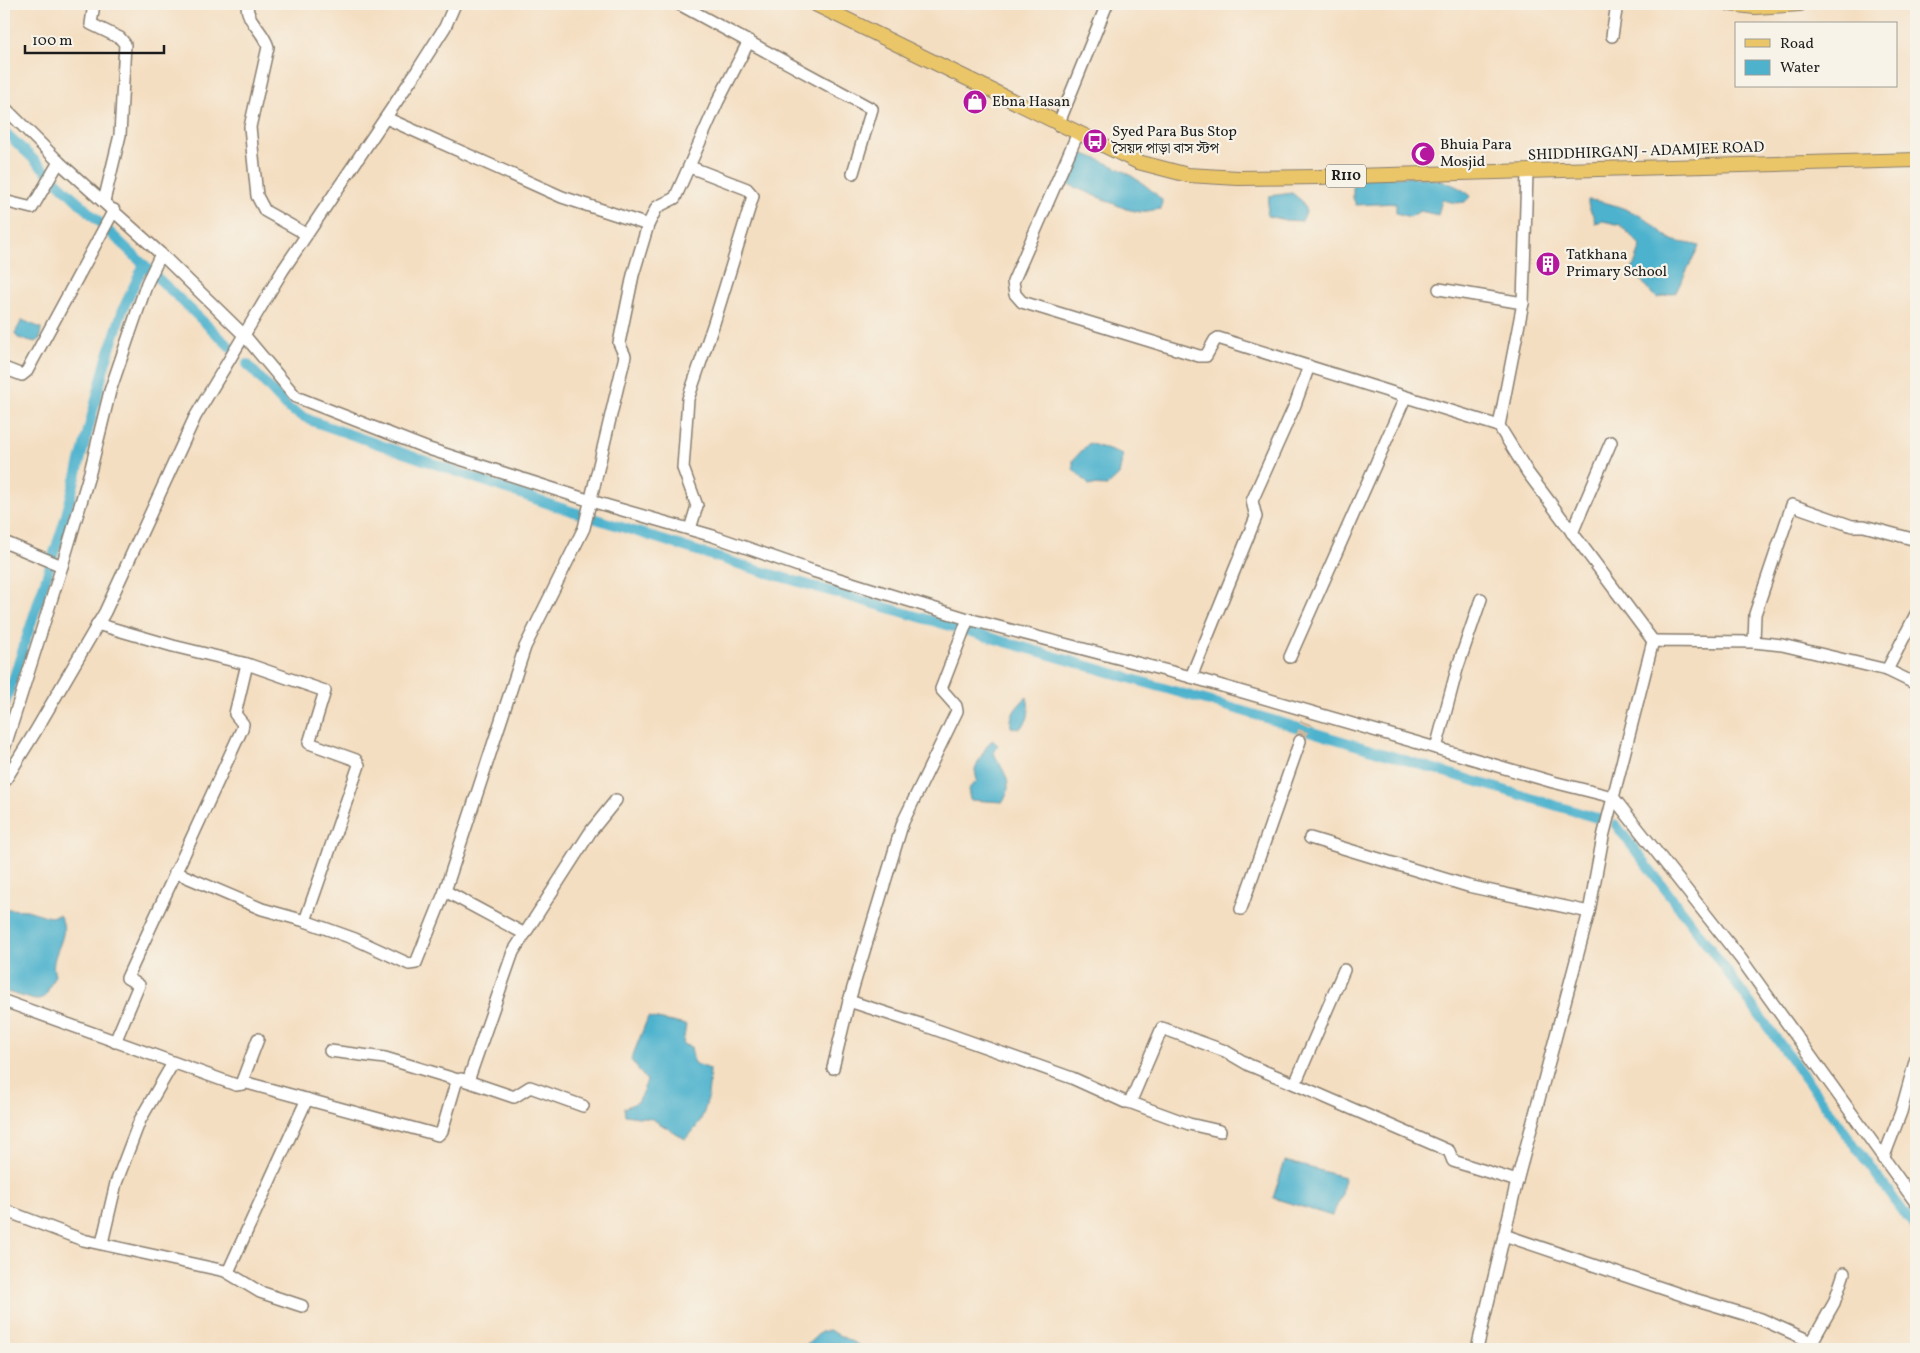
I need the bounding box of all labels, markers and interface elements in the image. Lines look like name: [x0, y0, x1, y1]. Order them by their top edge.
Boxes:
scale bar: [25, 22, 164, 54]
legend: [1735, 22, 1898, 88]
text: 100 m: [32, 31, 72, 52]
text: Road: [1780, 34, 1814, 55]
text: Water: [1780, 58, 1820, 79]
shop icon: Ebna Hasan: [962, 89, 988, 115]
place label: Ebna Hasan: [992, 92, 1070, 113]
place label: Syed Para Bus Stop সৈয়দ পাড়া বাস স্টপ: [1111, 122, 1237, 160]
bus stop icon: Syed Para Bus Stop সৈয়দ পাড়া বাস স্টপ: [1082, 128, 1108, 154]
place label: Bhuia Para Mosjid: [1440, 135, 1512, 173]
street label: SHIDDHIRGANJ - ADAMJEE ROAD: [1527, 137, 1765, 167]
mosque icon: Bhuia Para Mosjid: [1410, 141, 1436, 167]
road number: R110: [1326, 165, 1366, 188]
place label: Tatkhana Primary School: [1566, 245, 1667, 283]
building icon: Tatkhana Primary School: [1535, 251, 1561, 277]

